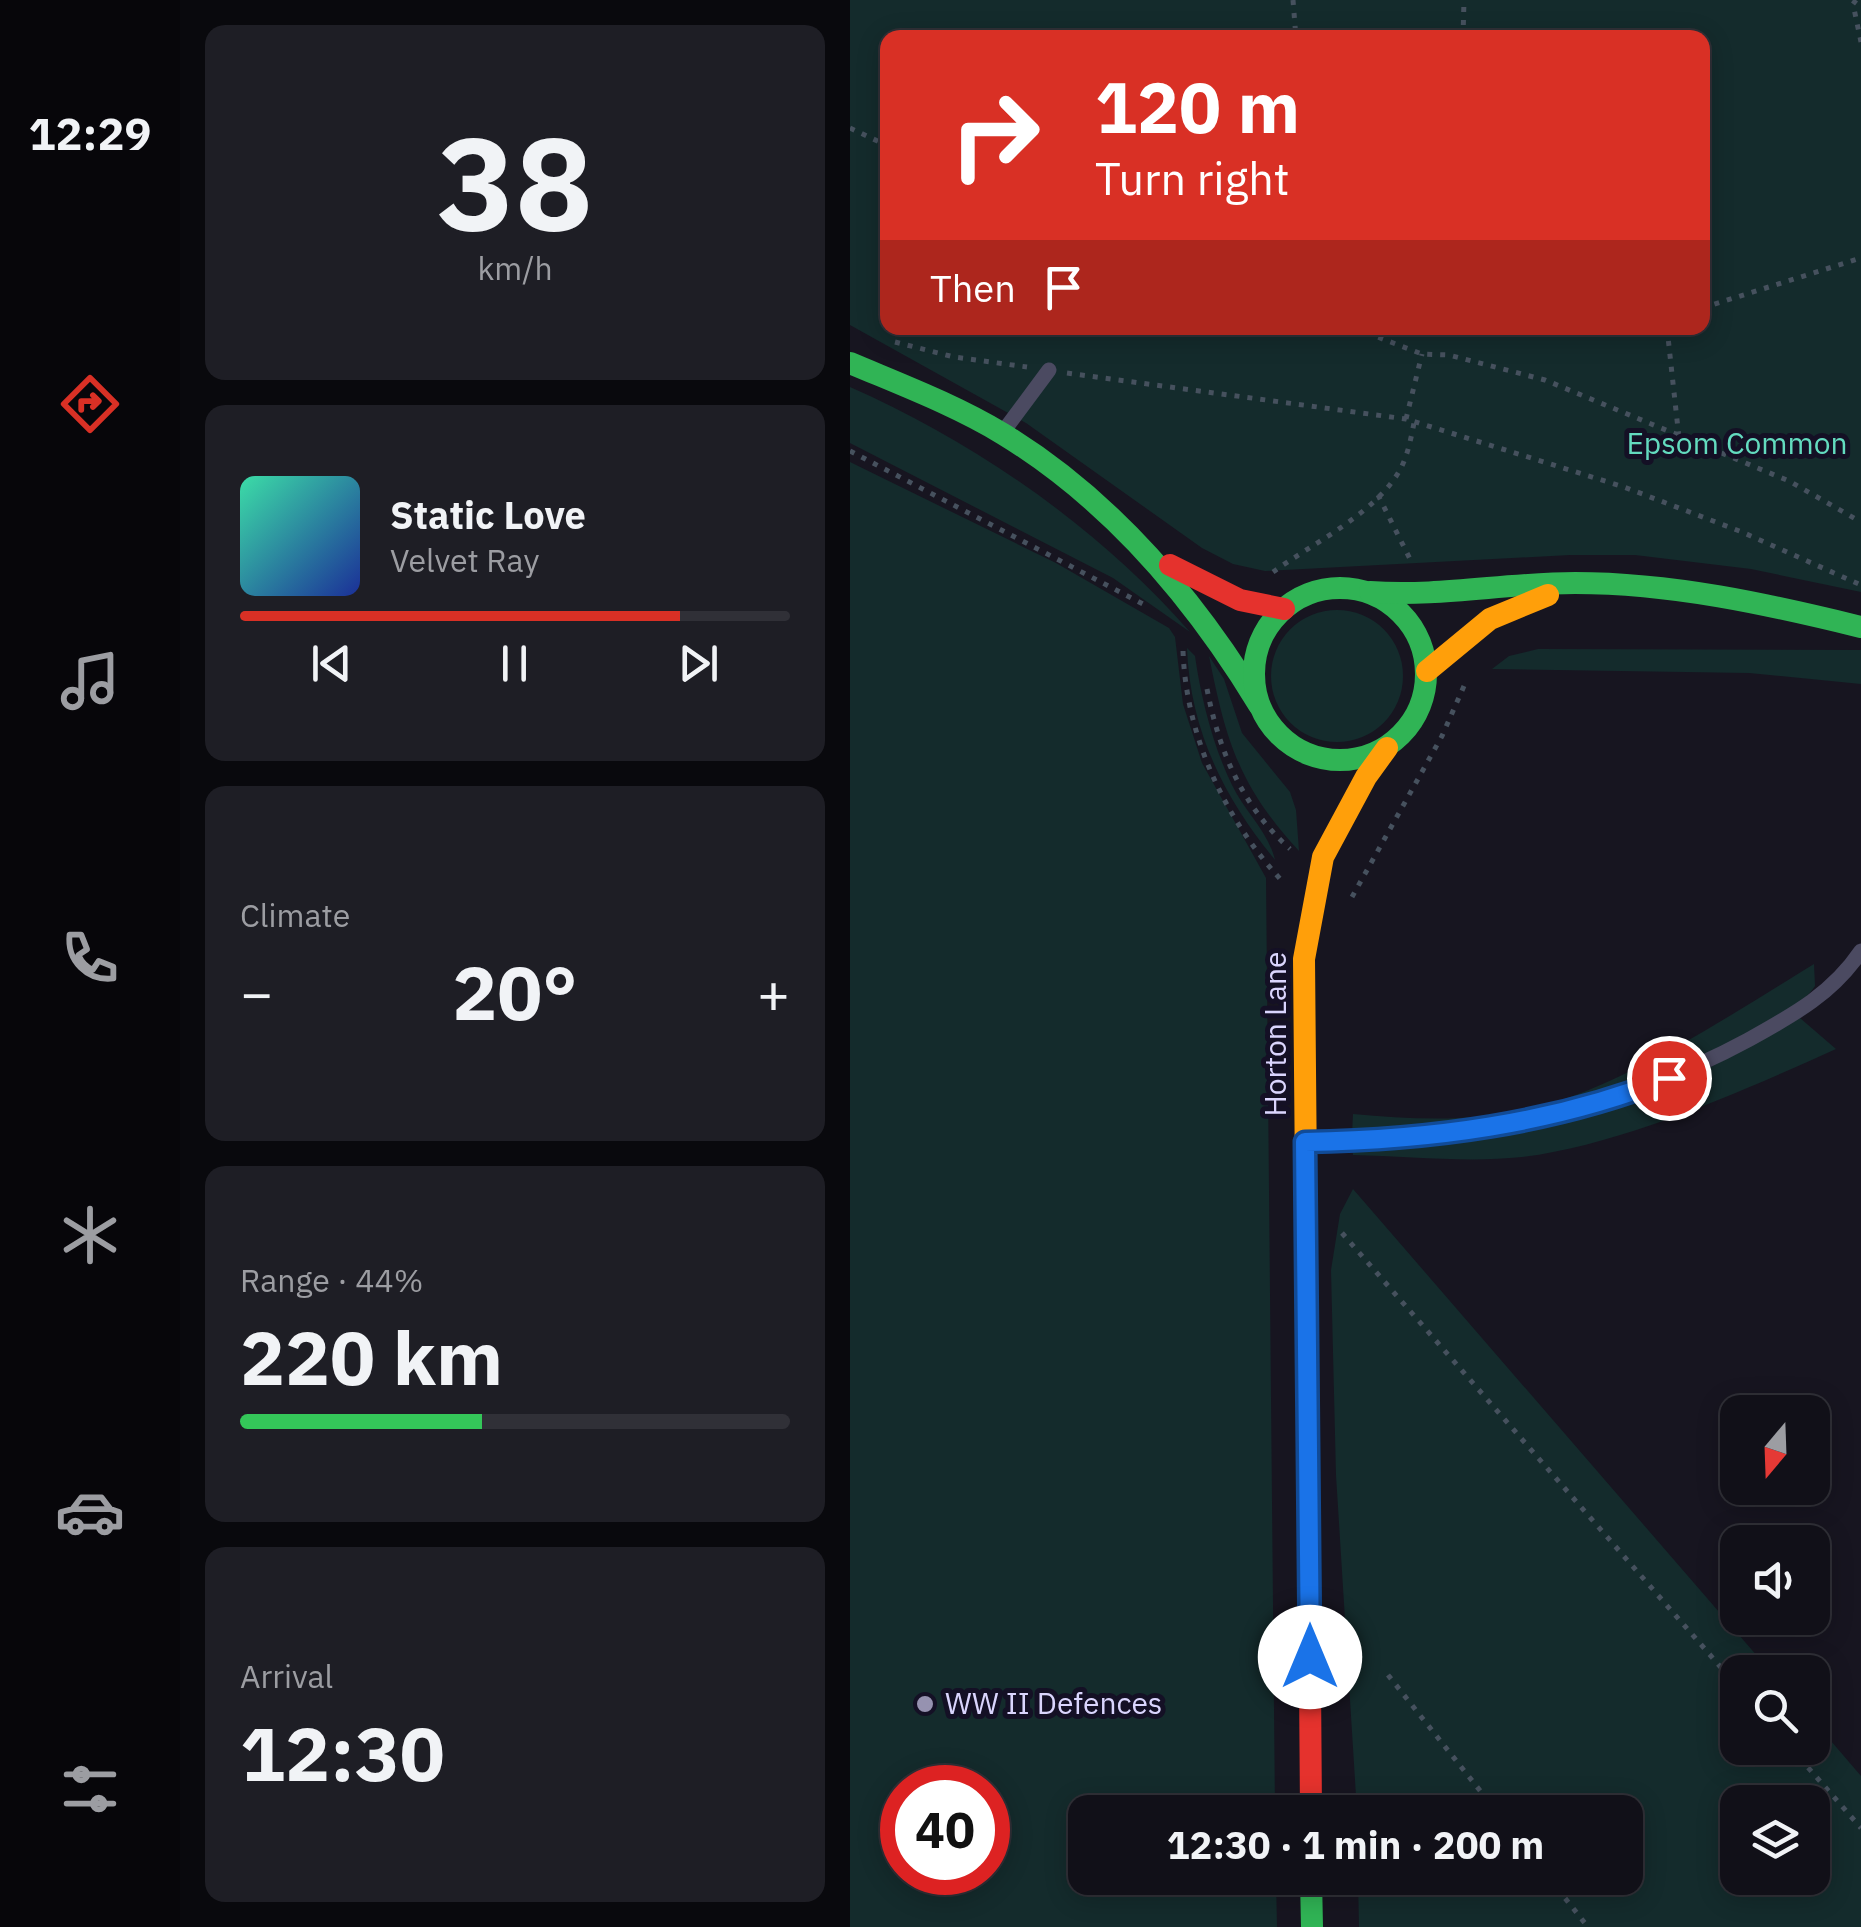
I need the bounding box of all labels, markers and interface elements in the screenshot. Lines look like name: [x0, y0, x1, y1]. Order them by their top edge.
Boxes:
text: 120 m: [1095, 61, 1300, 152]
icon: right: [930, 70, 1060, 200]
text: 38: [437, 97, 593, 266]
text: 12:29: [29, 104, 151, 162]
text: Turn right: [1095, 149, 1290, 207]
text: km/h: [477, 247, 553, 289]
icon: arrive: [1036, 260, 1091, 315]
text: Then: [930, 263, 1016, 312]
icon: directions: [55, 369, 125, 439]
park label: Epsom Common: [1626, 423, 1848, 462]
text: Static Love: [390, 490, 586, 539]
text: Velvet Ray: [390, 539, 539, 581]
icon: previous: [304, 636, 359, 691]
icon: pause: [487, 636, 542, 691]
icon: next: [671, 636, 726, 691]
icon: music: [55, 646, 125, 716]
text: Climate: [240, 894, 350, 936]
icon: phone: [55, 923, 125, 993]
text: 20°: [452, 943, 578, 1041]
street label: Horton Lane: [1255, 952, 1294, 1117]
text: −: [240, 957, 273, 1028]
text: +: [757, 957, 790, 1028]
pin: [1627, 1036, 1712, 1121]
icon: arrive: [1642, 1051, 1697, 1106]
icon: climate: [55, 1200, 125, 1270]
text: Range · 44%: [240, 1259, 423, 1301]
text: 220 km: [240, 1308, 503, 1406]
north arrow: [1720, 1395, 1830, 1505]
map controls: [1720, 1395, 1830, 1895]
icon: car: [55, 1477, 125, 1547]
button: sound: [1720, 1525, 1830, 1635]
position arrow: [1258, 1605, 1362, 1709]
text: Arrival: [240, 1655, 333, 1697]
button: search: [1720, 1655, 1830, 1765]
place label: WW II Defences: [945, 1683, 1162, 1722]
marker: WW II Defences: [914, 1693, 936, 1715]
text: 12:30: [240, 1704, 445, 1802]
icon: filters: [55, 1754, 125, 1824]
speed limit sign: 40: [880, 1765, 1010, 1895]
button: layers: [1720, 1785, 1830, 1895]
text: 12:30 · 1 min · 200 m: [1167, 1820, 1544, 1869]

